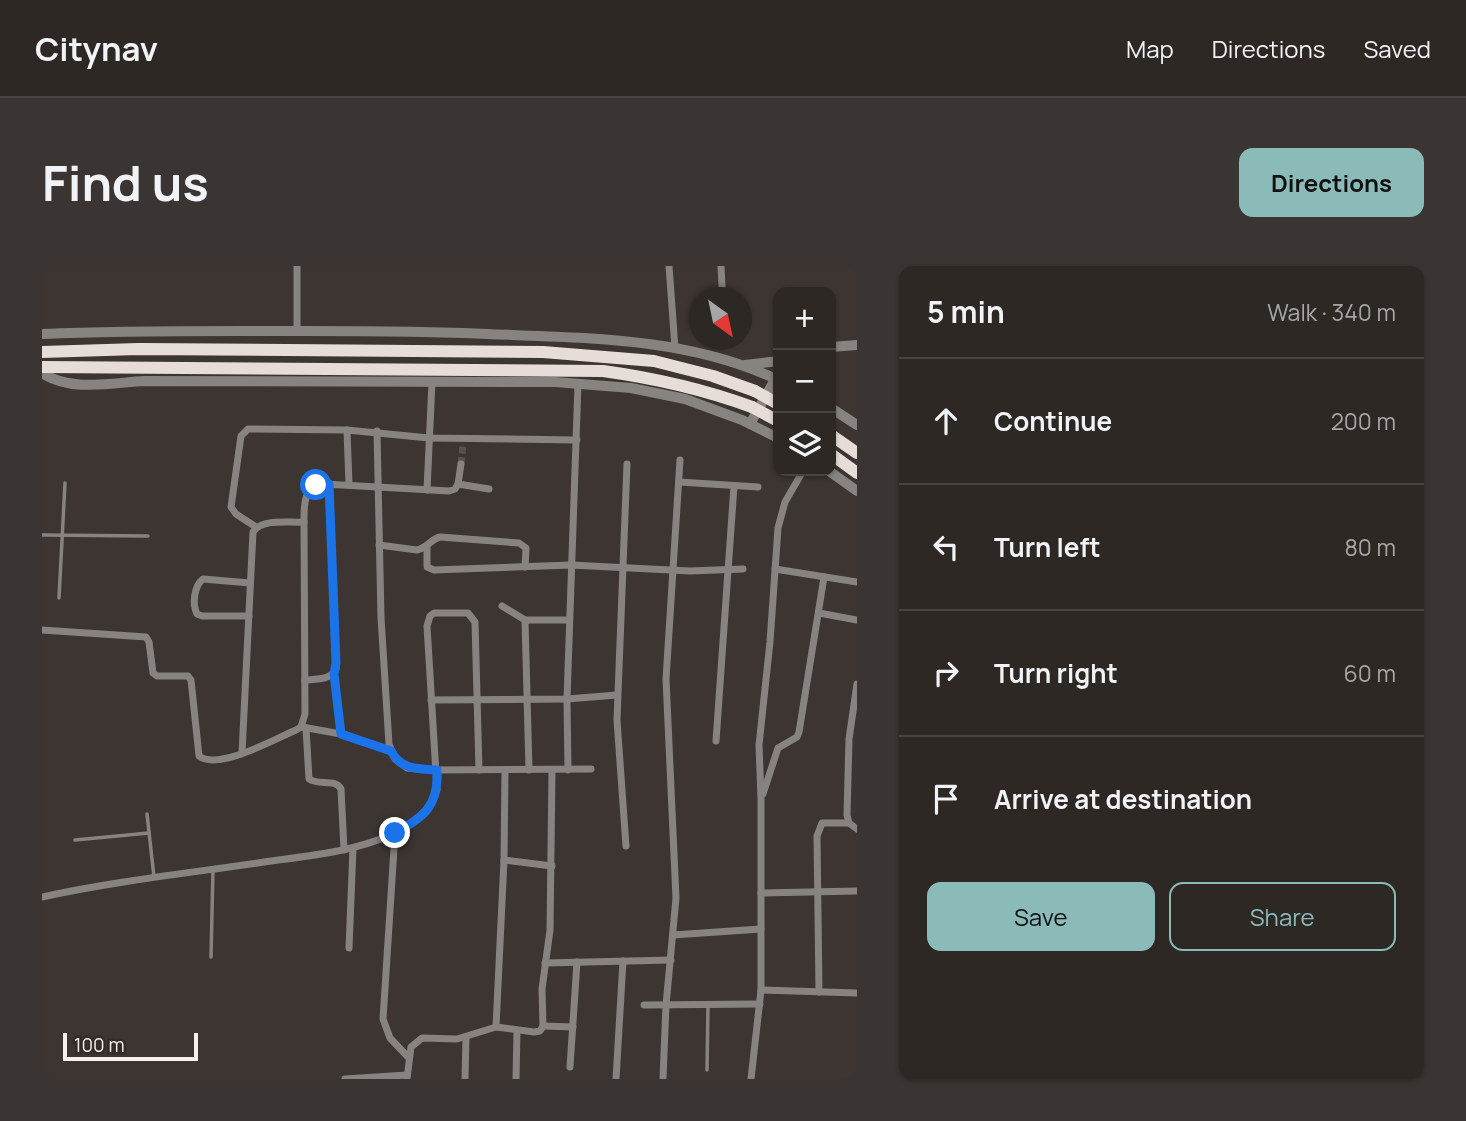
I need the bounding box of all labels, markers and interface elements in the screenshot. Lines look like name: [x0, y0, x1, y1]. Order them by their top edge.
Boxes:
text: Citynav: [35, 26, 158, 71]
text: Map: [1126, 32, 1174, 65]
text: Directions: [1212, 32, 1325, 65]
text: Saved: [1363, 32, 1431, 65]
button: Directions: [1239, 148, 1424, 217]
text: Find us: [42, 149, 209, 216]
north arrow: [689, 287, 752, 350]
map controls: [773, 287, 836, 476]
button: +: [773, 287, 836, 350]
text: 5 min: [927, 291, 1005, 332]
text: Walk · 340 m: [1267, 296, 1396, 328]
button: −: [773, 350, 836, 413]
icon: ahead: [927, 402, 965, 440]
text: Continue: [994, 403, 1112, 439]
text: 200 m: [1331, 405, 1396, 437]
button: layers: [773, 413, 836, 476]
route start: [300, 469, 331, 500]
icon: left: [927, 528, 965, 566]
text: Turn left: [994, 529, 1101, 565]
text: 80 m: [1345, 531, 1396, 563]
icon: right: [927, 654, 965, 692]
text: Turn right: [994, 655, 1118, 691]
text: 60 m: [1344, 657, 1396, 689]
icon: arrive: [927, 780, 965, 818]
text: Arrive at destination: [994, 781, 1252, 817]
route end: [379, 817, 410, 848]
button: Save: [927, 882, 1155, 951]
button: Share: [1169, 882, 1396, 951]
scale bar: [63, 1030, 198, 1062]
text: 100 m: [74, 1032, 125, 1058]

